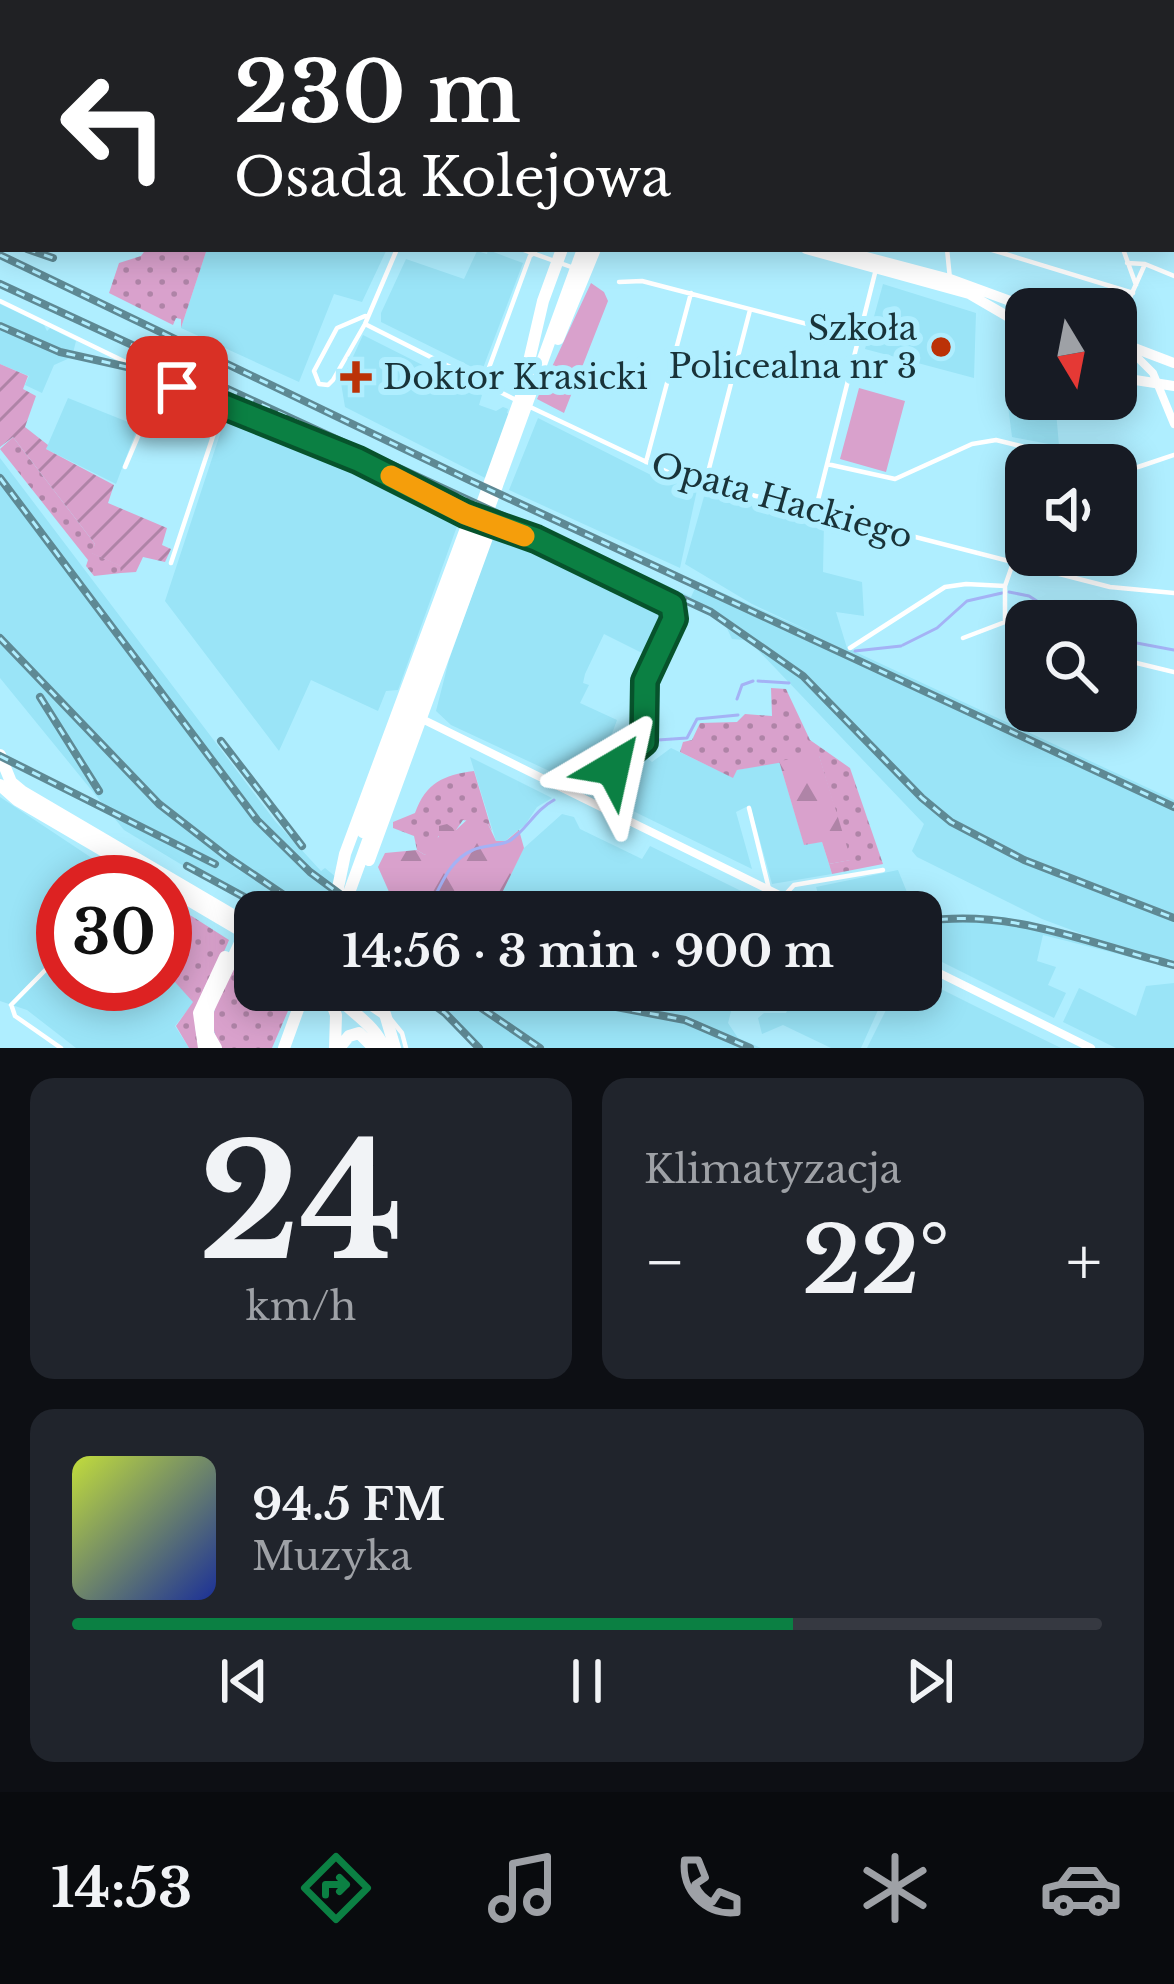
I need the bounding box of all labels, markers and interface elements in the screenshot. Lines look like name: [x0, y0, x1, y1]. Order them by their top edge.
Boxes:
text: 230 m: [234, 41, 521, 145]
icon: left: [36, 48, 192, 204]
text: Osada Kolejowa: [234, 144, 671, 211]
north arrow: [1005, 288, 1137, 420]
map controls: [1005, 288, 1137, 732]
place label: Szkoła Policealna nr 3: [669, 308, 918, 387]
marker: Szkoła Policealna nr 3: [928, 334, 954, 360]
pin: [126, 336, 228, 438]
icon: arrive: [144, 354, 210, 420]
place label: Doktor Krasicki: [383, 357, 648, 398]
marker: Doktor Krasicki: [340, 361, 372, 393]
street label: Opata Hackiego: [646, 444, 917, 557]
button: sound: [1005, 444, 1137, 576]
button: search: [1005, 600, 1137, 732]
position arrow: [550, 705, 676, 831]
speed limit sign: 30: [36, 855, 192, 1011]
text: 14:56 · 3 min · 900 m: [342, 923, 834, 979]
text: 24: [198, 1107, 404, 1300]
text: Klimatyzacja: [644, 1145, 901, 1194]
text: 22°: [802, 1206, 949, 1317]
text: −: [644, 1221, 686, 1303]
text: +: [1066, 1221, 1102, 1303]
text: km/h: [246, 1282, 356, 1331]
text: 94.5 FM: [252, 1476, 445, 1532]
text: Muzyka: [252, 1532, 412, 1581]
icon: previous: [211, 1648, 277, 1714]
icon: pause: [554, 1648, 620, 1714]
icon: next: [897, 1648, 963, 1714]
icon: directions: [294, 1846, 378, 1930]
icon: music: [481, 1846, 565, 1930]
icon: phone: [667, 1846, 751, 1930]
icon: climate: [853, 1846, 937, 1930]
icon: car: [1039, 1846, 1123, 1930]
text: 14:53: [51, 1855, 192, 1922]

